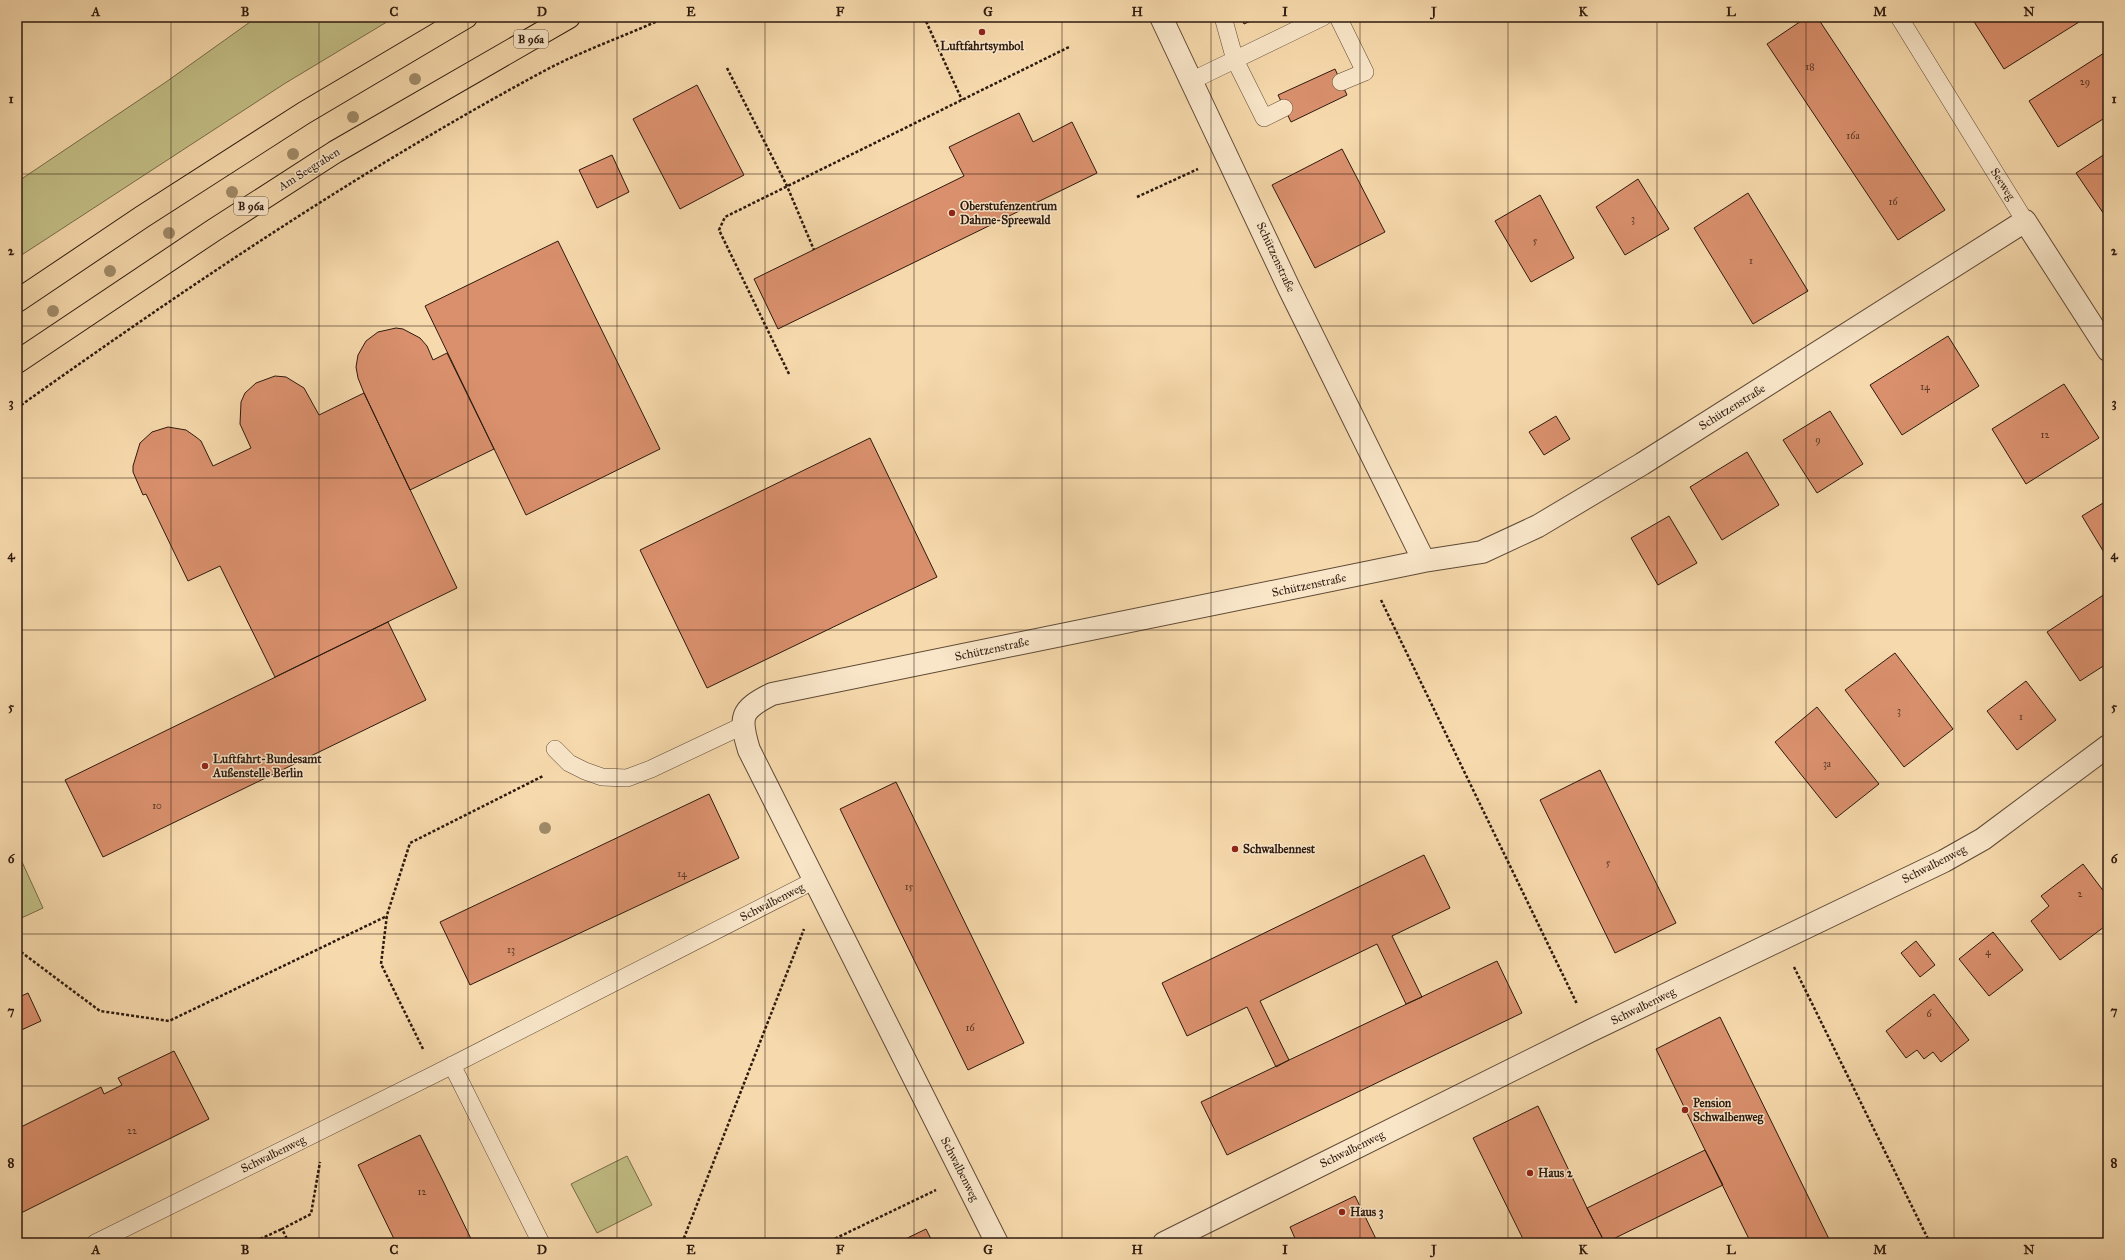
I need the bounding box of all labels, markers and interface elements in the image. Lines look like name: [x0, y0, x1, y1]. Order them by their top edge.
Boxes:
text: A: [91, 4, 101, 20]
text: B: [241, 4, 250, 20]
text: C: [390, 4, 399, 20]
text: D: [537, 4, 547, 20]
text: E: [686, 4, 696, 20]
text: F: [836, 4, 845, 20]
text: G: [983, 4, 993, 20]
text: H: [1131, 4, 1143, 20]
text: I: [1282, 4, 1288, 20]
text: J: [1429, 4, 1437, 20]
text: K: [1578, 4, 1588, 20]
text: L: [1726, 4, 1736, 20]
text: M: [1873, 4, 1887, 20]
text: N: [2023, 4, 2035, 20]
marker: Luftfahrtsymbol: [977, 27, 987, 37]
road number: B 96a: [514, 30, 548, 48]
place label: Luftfahrtsymbol: [940, 39, 1024, 54]
house number: 18: [1805, 61, 1815, 73]
house number: 29: [2080, 76, 2090, 88]
text: 1: [8, 91, 14, 107]
text: 1: [2111, 91, 2117, 107]
house number: 16a: [1846, 130, 1860, 142]
street label: Am Seegraben: [275, 144, 343, 195]
street label: Seeweg: [1987, 165, 2018, 204]
house number: 16: [1888, 196, 1898, 208]
road number: B 96a: [234, 197, 268, 215]
place label: Oberstufenzentrum Dahme-Spreewald: [960, 199, 1058, 228]
marker: Oberstufenzentrum Dahme-Spreewald: [947, 208, 957, 218]
house number: 3: [1631, 213, 1635, 225]
street label: Schützenstraße: [1254, 220, 1298, 294]
house number: 5: [1533, 235, 1538, 247]
text: 2: [8, 243, 15, 259]
text: 2: [2111, 243, 2118, 259]
house number: 1: [1749, 255, 1753, 267]
street label: Schützenstraße: [1696, 381, 1768, 433]
house number: 14: [1920, 381, 1930, 393]
text: 3: [8, 395, 14, 411]
text: 3: [2111, 395, 2117, 411]
house number: 12: [2041, 429, 2050, 441]
house number: 9: [1815, 434, 1821, 446]
text: 4: [7, 547, 15, 563]
text: 4: [2110, 547, 2118, 563]
street label: Schützenstraße: [1271, 570, 1347, 600]
street label: Schützenstraße: [954, 634, 1030, 664]
text: 5: [8, 699, 15, 715]
text: 5: [2111, 699, 2118, 715]
house number: 3: [1897, 705, 1901, 717]
house number: 1: [2019, 711, 2023, 723]
place label: Luftfahrt-Bundesamt Außenstelle Berlin: [212, 752, 322, 780]
house number: 3a: [1823, 758, 1832, 770]
marker: Luftfahrt-Bundesamt Außenstelle Berlin: [200, 761, 210, 771]
house number: 10: [152, 800, 162, 812]
place label: Schwalbennest: [1243, 842, 1316, 856]
street label: Schwalbenweg: [1900, 842, 1969, 887]
marker: Schwalbennest: [1230, 844, 1240, 854]
text: 6: [8, 851, 16, 867]
text: 6: [2111, 851, 2119, 867]
house number: 5: [1606, 857, 1611, 869]
house number: 14: [677, 868, 687, 880]
street label: Schwalbenweg: [738, 880, 807, 925]
house number: 15: [905, 881, 914, 893]
house number: 2: [2078, 888, 2083, 900]
house number: 13: [507, 944, 515, 956]
house number: 4: [1985, 946, 1991, 958]
street label: Schwalbenweg: [1608, 984, 1678, 1029]
text: 7: [8, 1003, 15, 1019]
text: 7: [2111, 1003, 2118, 1019]
house number: 6: [1926, 1008, 1932, 1020]
house number: 16: [965, 1022, 975, 1034]
place label: Pension Schwalbenweg: [1693, 1096, 1764, 1125]
marker: Pension Schwalbenweg: [1680, 1105, 1690, 1115]
house number: 22: [127, 1125, 137, 1137]
street label: Schwalbenweg: [1317, 1127, 1387, 1172]
street label: Schwalbenweg: [238, 1132, 308, 1177]
street label: Schwalbenweg: [937, 1135, 982, 1204]
text: 8: [8, 1155, 15, 1171]
text: 8: [2111, 1155, 2118, 1171]
place label: Haus 2: [1538, 1166, 1574, 1180]
marker: Haus 2: [1525, 1168, 1535, 1178]
house number: 12: [418, 1186, 427, 1198]
place label: Haus 3: [1350, 1205, 1384, 1220]
marker: Haus 3: [1337, 1207, 1347, 1217]
text: A: [91, 1242, 101, 1258]
text: B: [241, 1242, 250, 1258]
text: C: [390, 1242, 399, 1258]
text: D: [537, 1242, 547, 1258]
text: E: [686, 1242, 696, 1258]
text: F: [836, 1242, 845, 1258]
text: G: [983, 1242, 993, 1258]
text: H: [1131, 1242, 1143, 1258]
text: I: [1282, 1242, 1288, 1258]
text: J: [1429, 1242, 1437, 1258]
text: K: [1578, 1242, 1588, 1258]
text: L: [1726, 1242, 1736, 1258]
text: M: [1873, 1242, 1887, 1258]
text: N: [2023, 1242, 2035, 1258]

